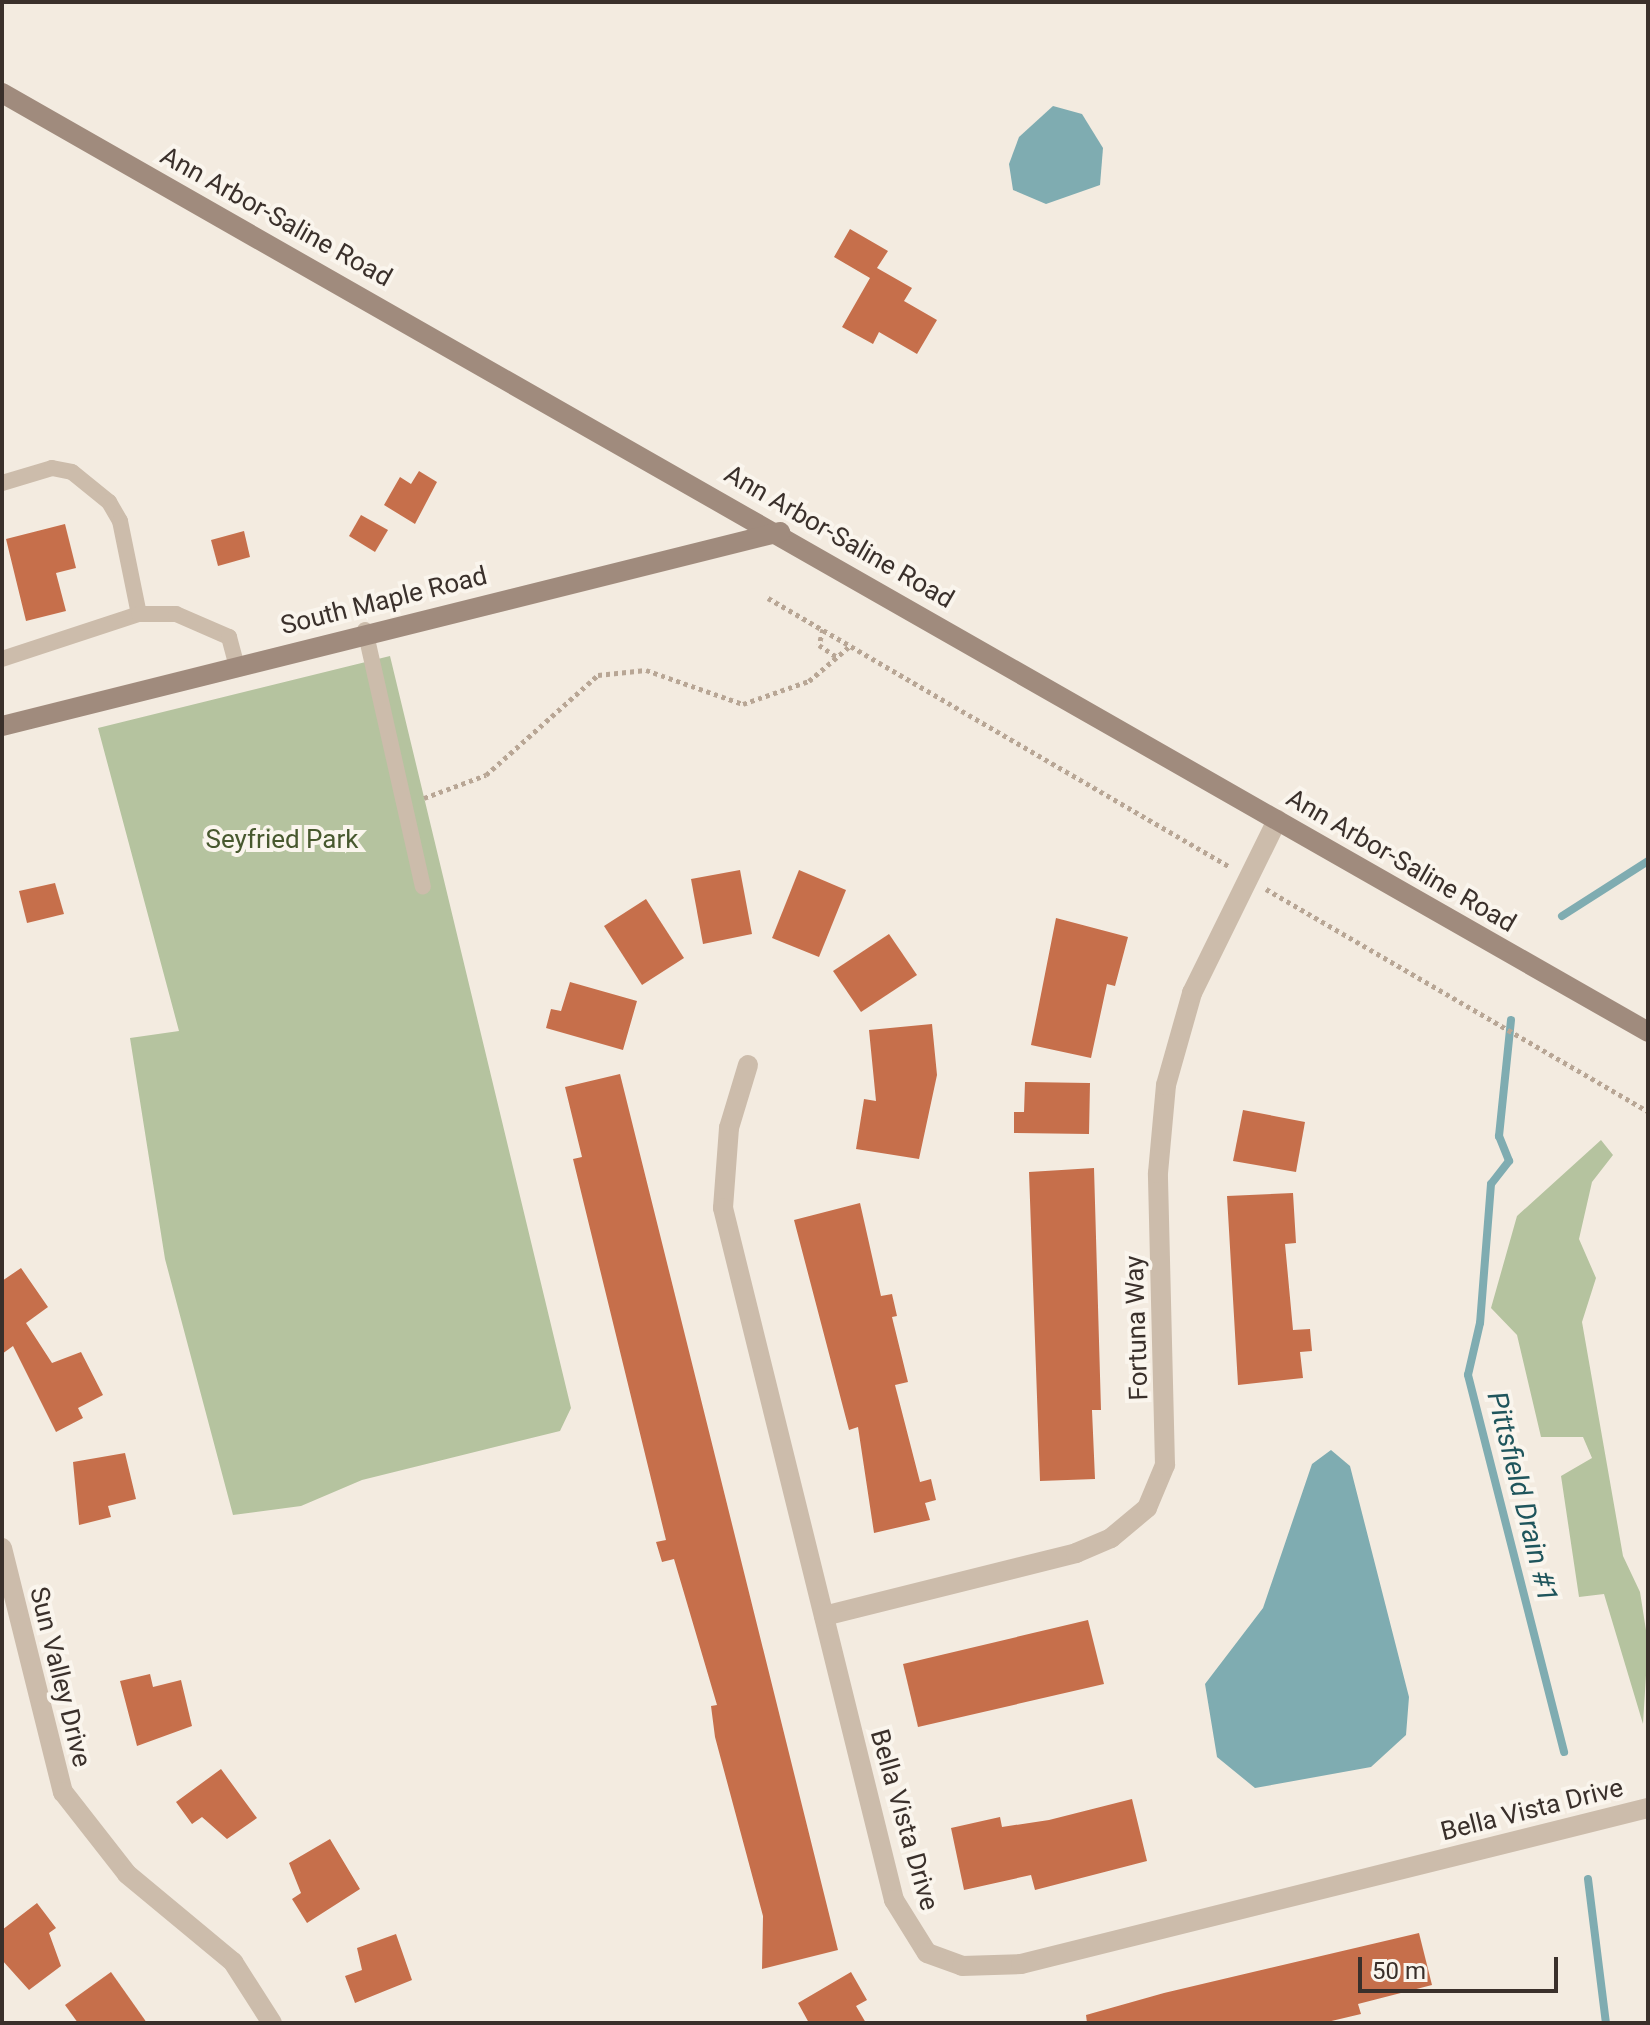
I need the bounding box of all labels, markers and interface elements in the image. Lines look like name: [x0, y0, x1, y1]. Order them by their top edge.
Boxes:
street label: Ann Arbor-Saline Road: [155, 140, 397, 294]
street label: Ann Arbor-Saline Road: [719, 459, 959, 615]
street label: South Maple Road: [278, 560, 490, 642]
street label: Ann Arbor-Saline Road: [1281, 783, 1521, 939]
park label: Seyfried Park: [206, 824, 358, 856]
street label: Fortuna Way: [1119, 1255, 1155, 1401]
water label: Pittsfield Drain #1: [1480, 1388, 1564, 1606]
street label: Sun Valley Drive: [23, 1584, 97, 1770]
street label: Bella Vista Drive: [863, 1726, 945, 1914]
street label: Bella Vista Drive: [1437, 1772, 1627, 1848]
scale bar: [1362, 1941, 1562, 1991]
text: 50 m: [1372, 1957, 1426, 1985]

